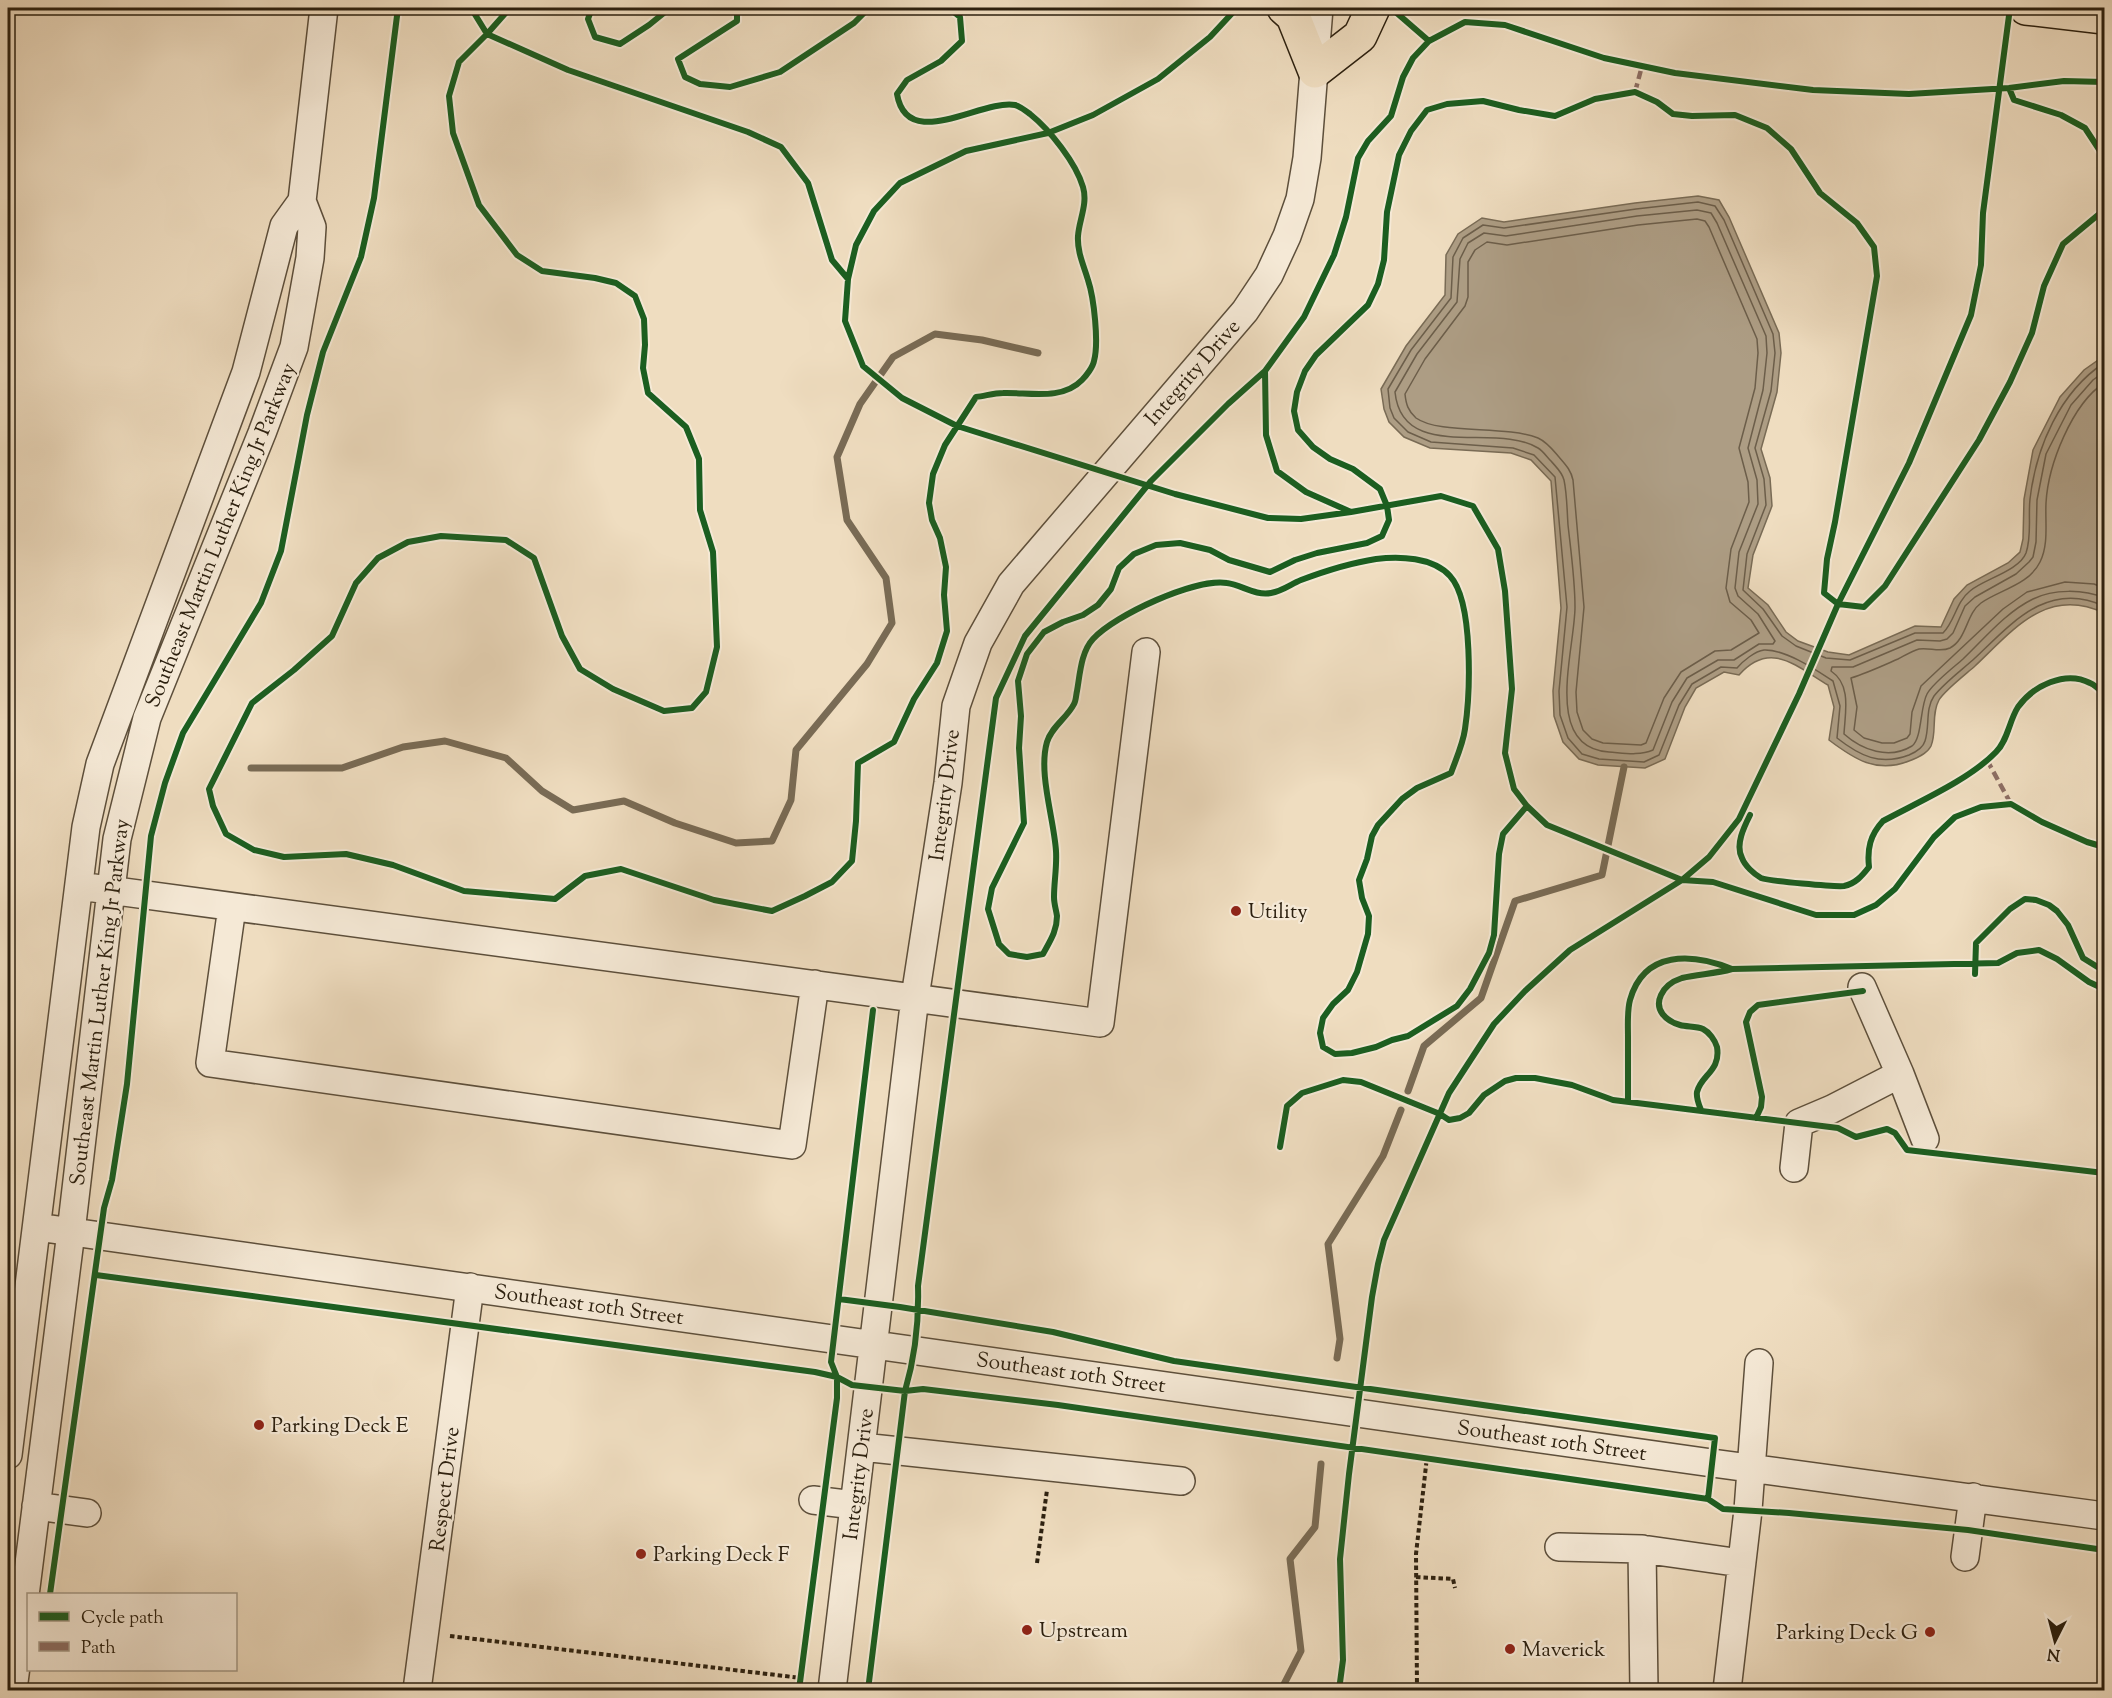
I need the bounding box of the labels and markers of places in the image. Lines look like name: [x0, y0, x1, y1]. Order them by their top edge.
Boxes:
place label: Utility: [1248, 898, 1308, 928]
marker: Utility: [1229, 904, 1243, 918]
place label: Parking Deck E: [271, 1412, 409, 1442]
marker: Parking Deck E: [252, 1418, 266, 1432]
place label: Parking Deck F: [653, 1541, 790, 1571]
marker: Parking Deck F: [634, 1547, 648, 1561]
place label: Upstream: [1039, 1617, 1128, 1647]
place label: Parking Deck G: [1776, 1619, 1918, 1649]
marker: Upstream: [1020, 1623, 1034, 1637]
marker: Parking Deck G: [1923, 1625, 1937, 1639]
place label: Maverick: [1522, 1636, 1606, 1666]
marker: Maverick: [1503, 1642, 1517, 1656]

